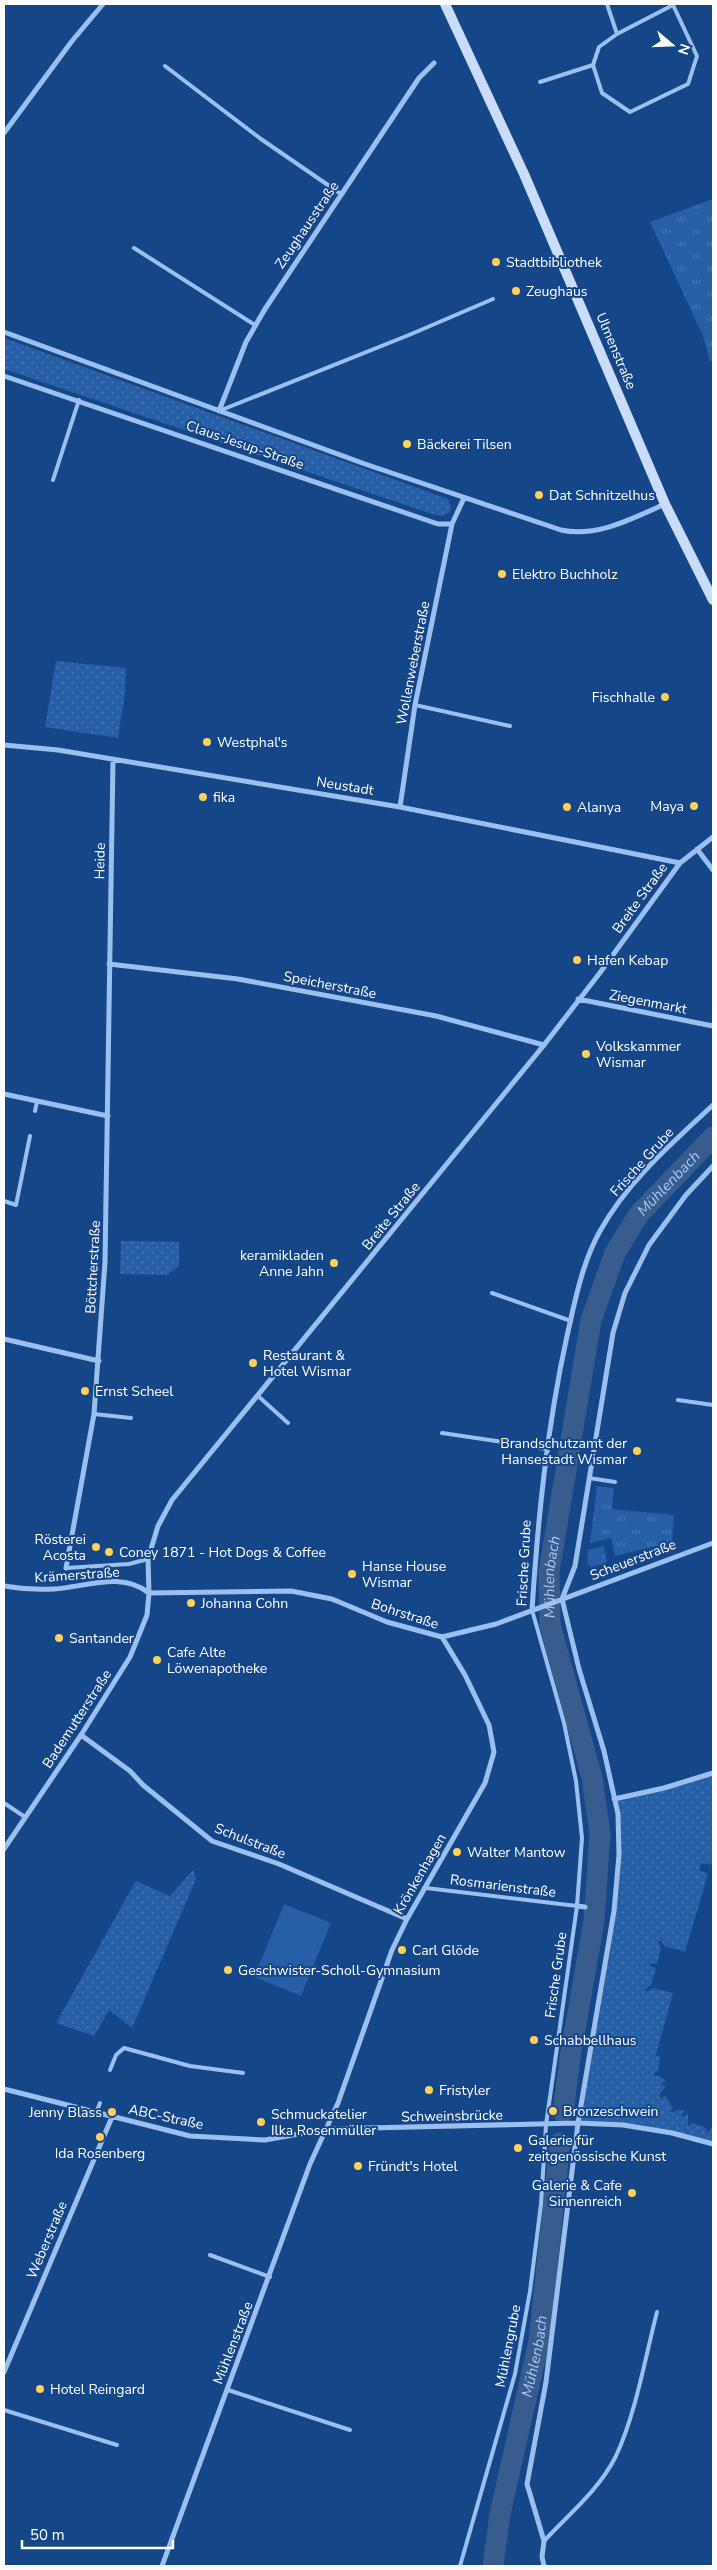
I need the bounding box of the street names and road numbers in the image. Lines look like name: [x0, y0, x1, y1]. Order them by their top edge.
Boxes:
street label: Zeughausstraße: [271, 178, 343, 272]
street label: Ulmenstraße: [591, 310, 641, 392]
street label: Claus-Jesup-Straße: [183, 416, 307, 474]
street label: Wollenweberstraße: [392, 600, 434, 726]
street label: Neustadt: [315, 772, 375, 800]
street label: Heide: [90, 842, 110, 880]
street label: Breite Straße: [608, 859, 672, 937]
street label: Speicherstraße: [282, 967, 378, 1003]
street label: Ziegenmarkt: [608, 985, 689, 1019]
street label: Frische Grube: [606, 1123, 678, 1201]
street label: Breite Straße: [358, 1178, 424, 1254]
street label: Böttcherstraße: [81, 1220, 105, 1314]
street label: Frische Grube: [512, 1519, 536, 1607]
street label: Scheuerstraße: [587, 1535, 679, 1585]
street label: Krämerstraße: [34, 1563, 120, 1587]
street label: Bohrstraße: [369, 1594, 441, 1634]
street label: Bademutterstraße: [38, 1666, 116, 1772]
street label: Schulstraße: [212, 1819, 288, 1863]
street label: Krönkenhagen: [389, 1830, 451, 1918]
street label: Rosmarienstraße: [449, 1870, 557, 1902]
street label: Frische Grube: [541, 1931, 571, 2019]
street label: ABC-Straße: [127, 2100, 205, 2134]
street label: Schweinsbrücke: [401, 2106, 503, 2126]
street label: Weberstraße: [22, 2198, 72, 2282]
street label: Mühlenstraße: [208, 2299, 258, 2387]
street label: Mühlengrube: [491, 2303, 525, 2389]

